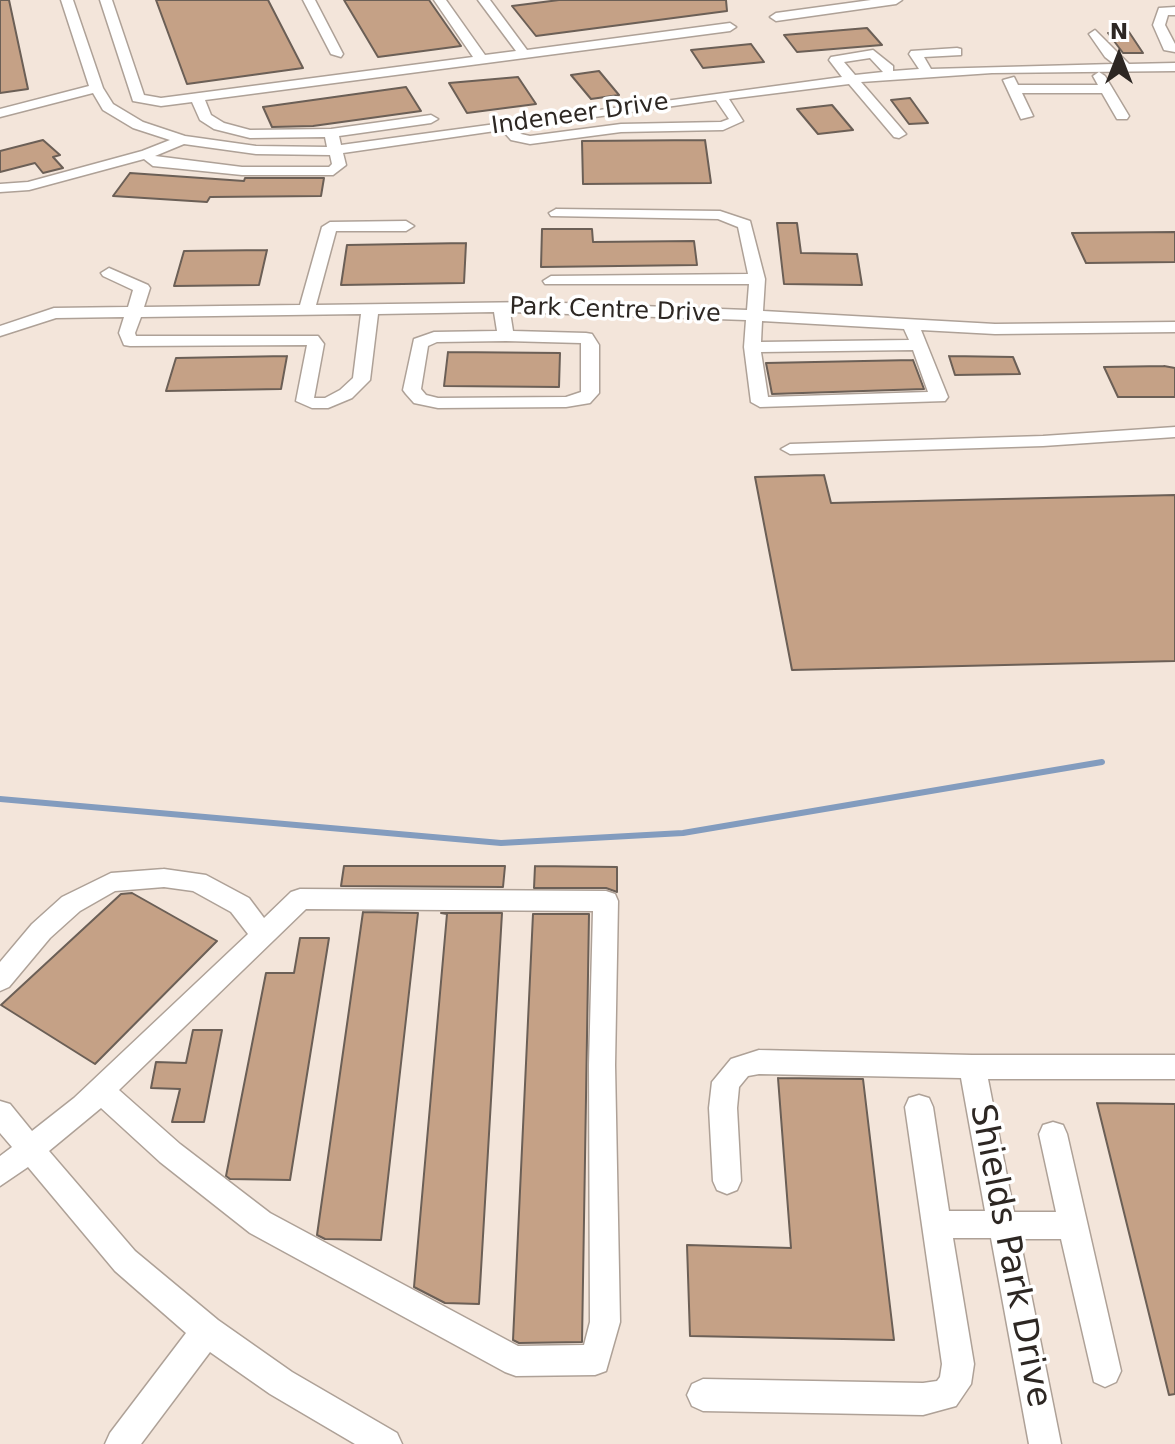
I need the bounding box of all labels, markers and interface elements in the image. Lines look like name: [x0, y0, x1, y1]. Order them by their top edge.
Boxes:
north arrow: [1079, 16, 1159, 96]
text: N: [1110, 19, 1128, 44]
street label: Indeneer Drive: [490, 88, 670, 142]
street label: Park Centre Drive: [509, 293, 721, 329]
street label: Shields Park Drive: [960, 1101, 1058, 1411]

